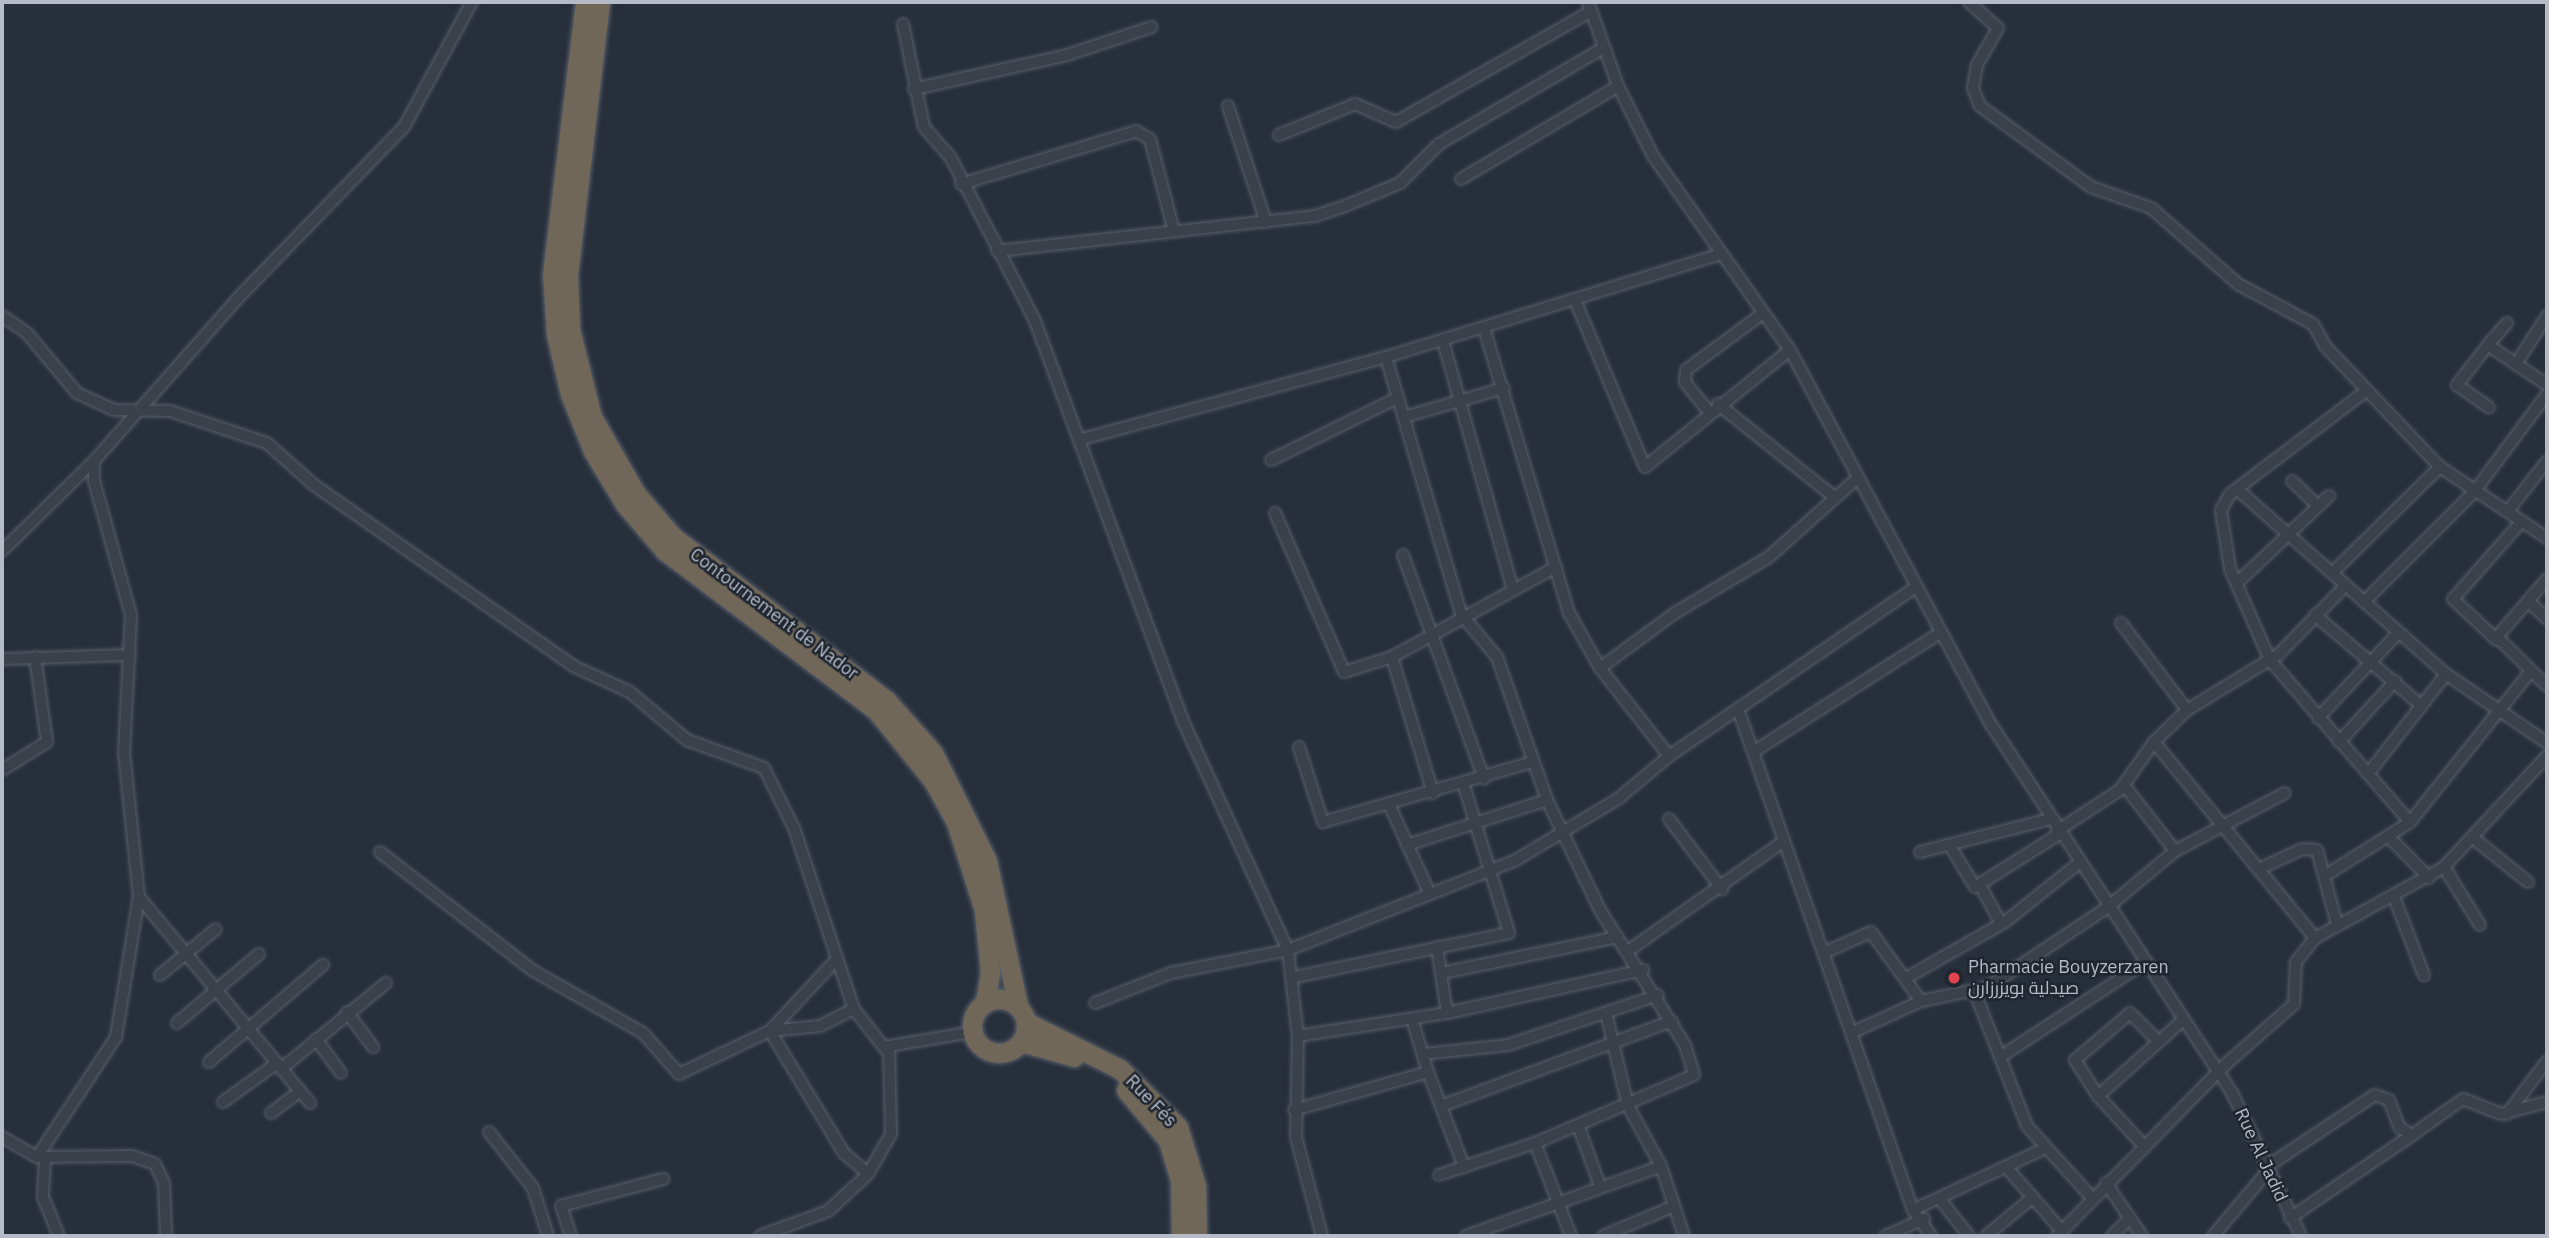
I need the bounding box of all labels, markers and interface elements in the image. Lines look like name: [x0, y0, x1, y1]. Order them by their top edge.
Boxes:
street label: Contournement de Nador: [686, 544, 862, 684]
place label: Pharmacie Bouyzerzaren صيدلية بويزرزارن: [1968, 957, 2169, 1000]
marker: Pharmacie Bouyzerzaren صيدلية بويزرزارن: [1946, 970, 1962, 986]
street label: Rue Fés: [1121, 1070, 1181, 1132]
street label: Rue Al Jadid: [2230, 1105, 2292, 1205]

